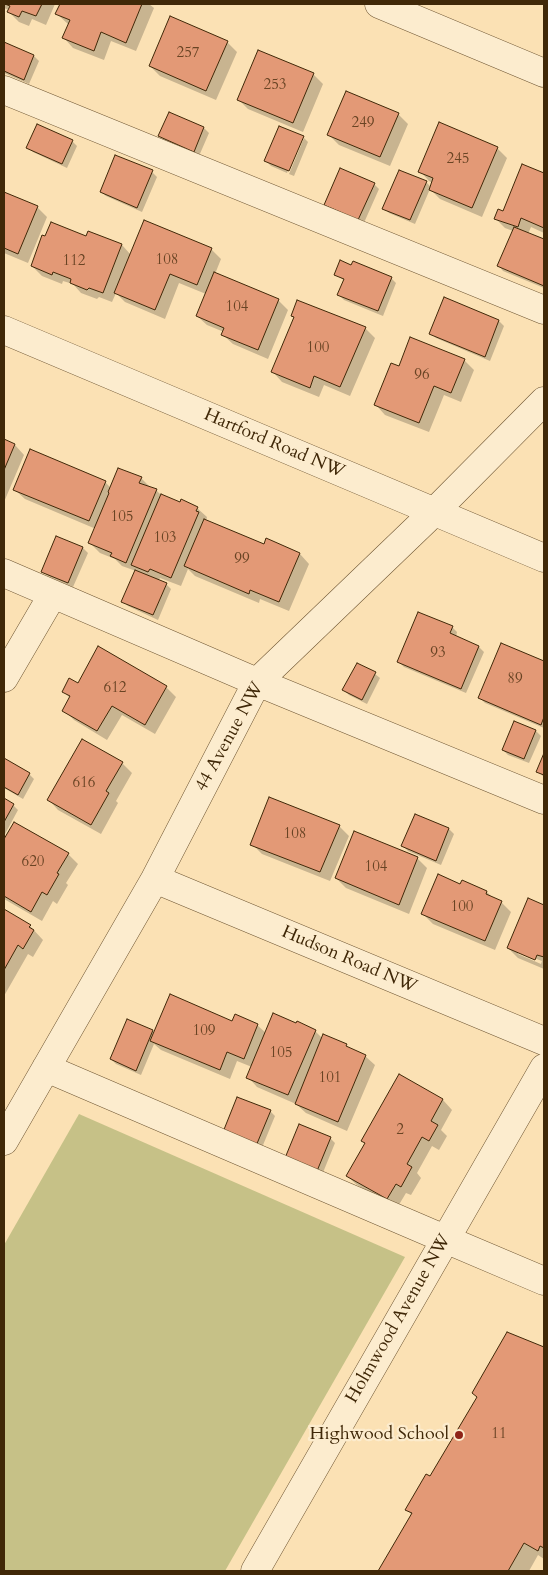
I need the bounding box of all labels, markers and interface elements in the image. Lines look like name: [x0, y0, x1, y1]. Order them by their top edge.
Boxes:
house number: 257: [176, 45, 200, 63]
house number: 253: [263, 77, 287, 95]
house number: 249: [351, 115, 375, 133]
house number: 245: [446, 151, 470, 169]
house number: 108: [155, 252, 179, 270]
house number: 112: [62, 253, 86, 271]
house number: 104: [225, 299, 249, 317]
house number: 100: [306, 340, 330, 358]
house number: 96: [414, 367, 430, 385]
street label: Hartford Road NW: [200, 405, 348, 483]
house number: 105: [110, 509, 134, 527]
house number: 103: [153, 530, 177, 548]
house number: 99: [234, 551, 250, 569]
house number: 93: [430, 645, 446, 663]
house number: 89: [507, 671, 523, 689]
street label: 44 Avenue NW: [191, 679, 269, 795]
house number: 612: [103, 680, 127, 698]
house number: 616: [72, 775, 96, 793]
house number: 108: [283, 826, 307, 844]
house number: 620: [21, 854, 45, 872]
house number: 104: [364, 859, 388, 877]
house number: 100: [450, 899, 474, 917]
street label: Hudson Road NW: [278, 922, 420, 998]
house number: 109: [192, 1023, 216, 1041]
house number: 105: [269, 1045, 293, 1063]
house number: 101: [318, 1070, 342, 1088]
house number: 2: [396, 1122, 404, 1140]
street label: Holmwood Avenue NW: [342, 1231, 456, 1407]
place label: Highwood School: [309, 1424, 449, 1446]
house number: 11: [491, 1426, 507, 1444]
marker: Highwood School: [453, 1429, 465, 1441]

